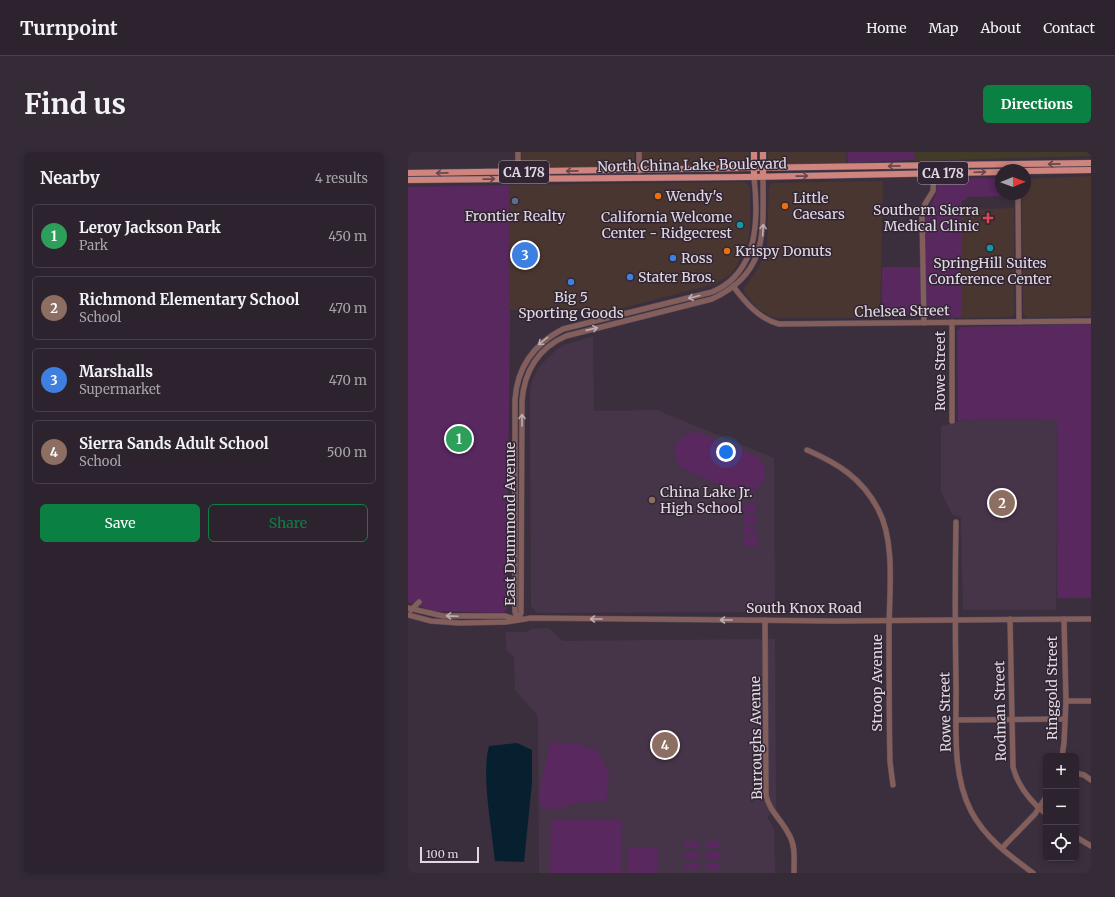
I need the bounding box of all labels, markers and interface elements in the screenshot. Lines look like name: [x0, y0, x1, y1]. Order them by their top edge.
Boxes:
text: Turnpoint: [20, 16, 118, 40]
text: Home: [866, 19, 907, 37]
text: Map: [929, 19, 958, 37]
text: About: [980, 19, 1021, 37]
text: Contact: [1043, 19, 1095, 37]
button: Directions: [983, 85, 1091, 123]
text: Find us: [24, 86, 126, 122]
street label: North China Lake Boulevard: [597, 154, 788, 176]
one-way arrow: [1048, 160, 1061, 168]
road number: CA 178: [499, 161, 549, 183]
road number: CA 178: [918, 162, 968, 184]
one-way arrow: [888, 163, 901, 170]
north arrow: [995, 164, 1031, 200]
text: Nearby: [40, 167, 100, 189]
one-way arrow: [566, 167, 579, 175]
one-way arrow: [436, 169, 449, 177]
one-way arrow: [973, 169, 986, 176]
text: 4 results: [315, 170, 368, 187]
one-way arrow: [795, 172, 808, 179]
one-way arrow: [482, 176, 495, 183]
place label: Wendy's: [665, 187, 723, 205]
place label: Little Caesars: [793, 189, 845, 223]
marker: Wendy's: [653, 191, 663, 201]
marker: Frontier Realty: [510, 196, 520, 206]
marker: Little Caesars: [780, 201, 790, 211]
place label: Southern Sierra Medical Clinic: [873, 201, 979, 235]
place label: Frontier Realty: [465, 207, 566, 225]
place label: California Welcome Center - Ridgecrest: [601, 208, 733, 242]
marker: Southern Sierra Medical Clinic: [982, 212, 994, 224]
text: Leroy Jackson Park: [79, 218, 221, 237]
marker: California Welcome Center - Ridgecrest: [735, 220, 745, 230]
one-way arrow: [759, 224, 766, 237]
text: 1: [51, 228, 57, 245]
text: 450 m: [328, 228, 367, 245]
text: Park: [79, 237, 108, 254]
pin: 3: [512, 240, 538, 270]
place label: Krispy Donuts: [735, 242, 832, 260]
marker: SpringHill Suites Conference Center: [985, 243, 995, 253]
marker: Krispy Donuts: [722, 246, 732, 256]
place label: Ross: [681, 249, 713, 267]
marker: Ross: [668, 253, 678, 263]
place label: SpringHill Suites Conference Center: [928, 254, 1052, 288]
place label: Stater Bros.: [638, 268, 715, 286]
marker: Stater Bros.: [625, 272, 635, 282]
marker: Big 5 Sporting Goods: [566, 277, 576, 287]
place label: Big 5 Sporting Goods: [518, 288, 624, 322]
text: Richmond Elementary School: [79, 290, 300, 309]
one-way arrow: [688, 293, 701, 301]
text: 2: [50, 300, 58, 317]
text: 470 m: [329, 300, 367, 317]
street label: Chelsea Street: [854, 301, 950, 321]
text: School: [79, 309, 121, 326]
one-way arrow: [586, 324, 599, 332]
street label: Rowe Street: [931, 330, 949, 411]
one-way arrow: [538, 337, 549, 346]
text: Marshalls: [79, 362, 153, 381]
text: 3: [50, 372, 58, 389]
text: 470 m: [329, 372, 367, 389]
text: Supermarket: [79, 381, 161, 398]
one-way arrow: [518, 414, 526, 427]
pin: 1: [446, 424, 472, 454]
text: Sierra Sands Adult School: [79, 434, 269, 453]
street label: East Drummond Avenue: [501, 442, 519, 606]
your location: [716, 442, 736, 462]
text: 4: [50, 444, 58, 461]
text: 500 m: [327, 444, 367, 461]
text: School: [79, 453, 121, 470]
place label: China Lake Jr. High School: [660, 483, 752, 517]
pin: 2: [989, 488, 1015, 518]
marker: China Lake Jr. High School: [647, 495, 657, 505]
button: Save: [40, 504, 200, 542]
button: Share: [208, 504, 368, 542]
street label: South Knox Road: [746, 599, 863, 617]
one-way arrow: [446, 613, 459, 620]
one-way arrow: [590, 615, 603, 623]
one-way arrow: [720, 616, 733, 624]
street label: Stroop Avenue: [868, 634, 886, 732]
street label: Ringgold Street: [1043, 635, 1061, 740]
street label: Rodman Street: [990, 660, 1010, 761]
street label: Rowe Street: [935, 671, 955, 752]
street label: Burroughs Avenue: [746, 676, 766, 800]
pin: 4: [652, 730, 678, 760]
map controls: [1043, 753, 1079, 861]
button: +: [1043, 753, 1079, 789]
button: −: [1043, 789, 1079, 825]
button: locate: [1043, 825, 1079, 861]
scale bar: [420, 845, 479, 864]
text: 100 m: [426, 847, 458, 861]

